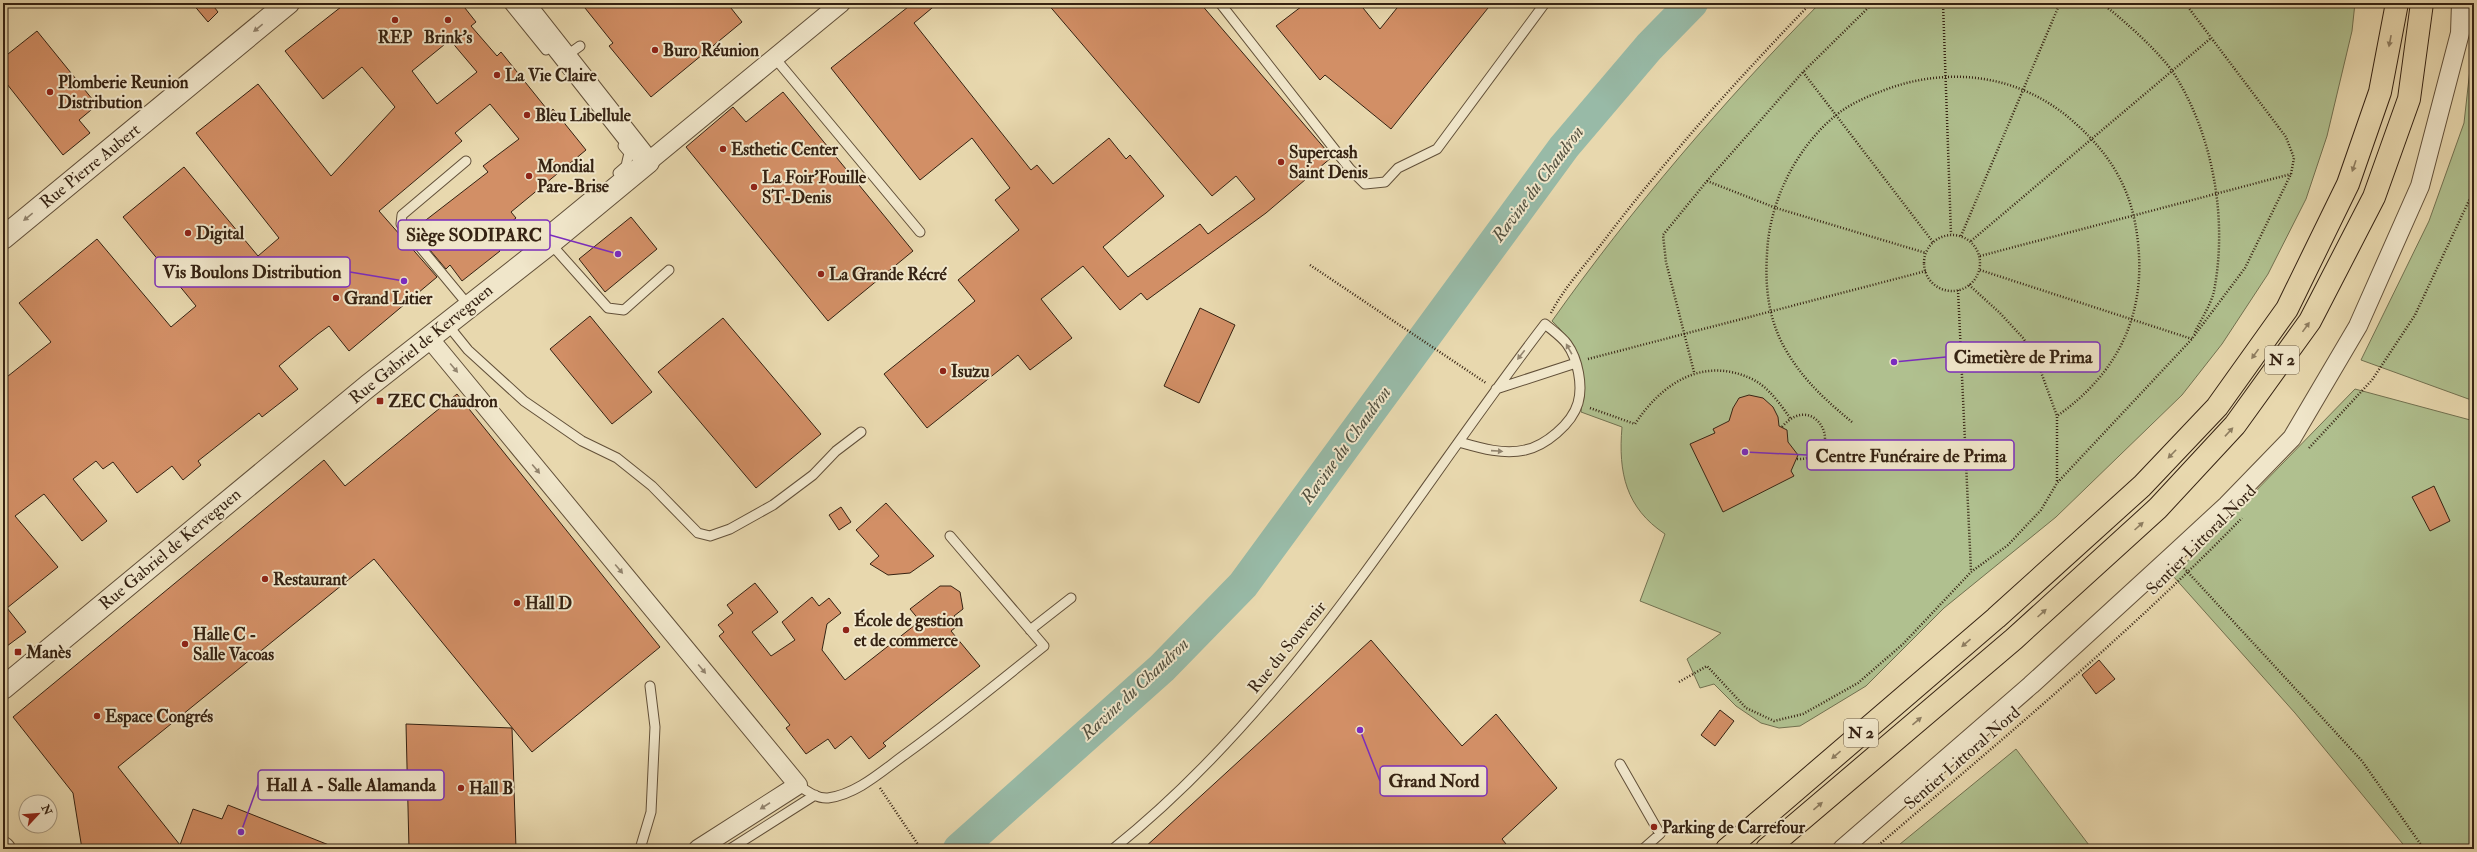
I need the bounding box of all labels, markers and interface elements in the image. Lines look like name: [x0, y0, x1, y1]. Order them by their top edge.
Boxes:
marker: REP: [390, 15, 400, 25]
marker: Brink's: [443, 15, 453, 25]
one-way arrow: [253, 23, 264, 32]
place label: REP: [378, 27, 412, 48]
place label: Brink's: [424, 27, 473, 48]
one-way arrow: [2386, 35, 2392, 47]
place label: Buro Réunion: [663, 40, 759, 61]
marker: Buro Réunion: [650, 45, 660, 55]
place label: La Vie Claire: [505, 65, 598, 86]
marker: La Vie Claire: [492, 70, 502, 80]
place label: Plomberie Reunion Distribution: [58, 72, 189, 113]
marker: Plomberie Reunion Distribution: [45, 87, 55, 97]
place label: Bleu Libellule: [535, 105, 632, 126]
marker: Bleu Libellule: [522, 110, 532, 120]
street label: Rue Pierre Aubert: [36, 119, 145, 213]
water label: Ravine du Chaudron: [1486, 121, 1589, 247]
place label: Esthetic Center: [731, 139, 839, 160]
place label: Supercash Saint Denis: [1289, 142, 1368, 183]
marker: Esthetic Center: [718, 144, 728, 154]
place label: Mondial Pare-Brise: [536, 156, 610, 197]
marker: Supercash Saint Denis: [1276, 157, 1286, 167]
one-way arrow: [2351, 160, 2357, 172]
place label: La Foir'Fouille ST-Denis: [762, 167, 867, 208]
marker: Mondial Pare-Brise: [524, 171, 534, 181]
marker: La Foir'Fouille ST-Denis: [749, 182, 759, 192]
one-way arrow: [23, 213, 34, 222]
callout: Siège SODIPARC: [398, 220, 550, 250]
place label: Digital: [196, 223, 245, 245]
text: Siège SODIPARC: [406, 224, 542, 247]
marker: Digital: [183, 228, 193, 238]
callout: Vis Boulons Distribution: [155, 257, 350, 287]
text: Vis Boulons Distribution: [162, 261, 342, 284]
place label: La Grande Récré: [829, 264, 948, 285]
marker: La Grande Récré: [816, 269, 826, 279]
street label: Rue Gabriel de Kerveguen: [345, 279, 497, 408]
place label: Grand Litier: [344, 288, 433, 309]
marker: Grand Litier: [331, 293, 341, 303]
one-way arrow: [2302, 322, 2310, 332]
callout: Cimetière de Prima: [1946, 342, 2100, 372]
one-way arrow: [1565, 343, 1572, 355]
text: Cimetière de Prima: [1954, 346, 2093, 369]
road number: N 2: [2265, 346, 2299, 374]
one-way arrow: [2250, 349, 2259, 360]
one-way arrow: [1517, 350, 1525, 360]
place label: Isuzu: [951, 361, 990, 382]
one-way arrow: [449, 363, 458, 374]
marker: Isuzu: [938, 366, 948, 376]
water label: Ravine du Chaudron: [1295, 382, 1396, 509]
place label: ZEC Chaudron: [388, 391, 498, 412]
marker: ZEC Chaudron: [375, 396, 385, 406]
one-way arrow: [2224, 427, 2234, 437]
callout: Centre Funéraire de Prima: [1807, 440, 2014, 470]
text: Centre Funéraire de Prima: [1816, 445, 2007, 468]
one-way arrow: [1491, 447, 1503, 454]
one-way arrow: [2167, 449, 2177, 459]
one-way arrow: [532, 463, 541, 474]
street label: Sentier Littoral Nord: [2142, 480, 2261, 599]
street label: Rue Gabriel de Kerveguen: [95, 483, 245, 614]
one-way arrow: [2134, 521, 2144, 530]
one-way arrow: [615, 563, 624, 574]
place label: Restaurant: [273, 569, 347, 590]
marker: Restaurant: [260, 574, 270, 584]
place label: Hall D: [525, 593, 572, 614]
street label: Rue du Souvenir: [1243, 596, 1331, 697]
marker: Hall D: [512, 598, 522, 608]
place label: École de gestion et de commerce: [854, 608, 964, 651]
one-way arrow: [2038, 609, 2047, 618]
place label: Halle C - Salle Vacoas: [193, 624, 274, 665]
marker: École de gestion et de commerce: [841, 625, 851, 635]
water label: Ravine du Chaudron: [1075, 633, 1194, 746]
marker: Halle C - Salle Vacoas: [180, 639, 190, 649]
one-way arrow: [1961, 639, 1971, 648]
place label: Manès: [25, 642, 71, 663]
marker: Manès: [13, 647, 23, 657]
one-way arrow: [697, 664, 706, 674]
street label: Sentier Littoral Nord: [1900, 701, 2025, 814]
place label: Espace Congrés: [105, 706, 213, 728]
marker: Espace Congrés: [92, 711, 102, 721]
one-way arrow: [1912, 717, 1922, 726]
road number: N 2: [1844, 719, 1878, 747]
one-way arrow: [1830, 751, 1841, 760]
callout: Grand Nord: [1380, 766, 1487, 796]
callout: Hall A - Salle Alamanda: [258, 770, 444, 800]
text: Grand Nord: [1389, 770, 1480, 793]
text: Hall A - Salle Alamanda: [266, 774, 437, 797]
place label: Hall B: [469, 778, 513, 799]
marker: Hall B: [456, 783, 466, 793]
north arrow: [18, 794, 58, 834]
one-way arrow: [1813, 801, 1823, 810]
text: N: [38, 802, 55, 818]
one-way arrow: [759, 803, 771, 810]
place label: Parking de Carrefour: [1662, 817, 1806, 839]
marker: Parking de Carrefour: [1649, 822, 1659, 832]

